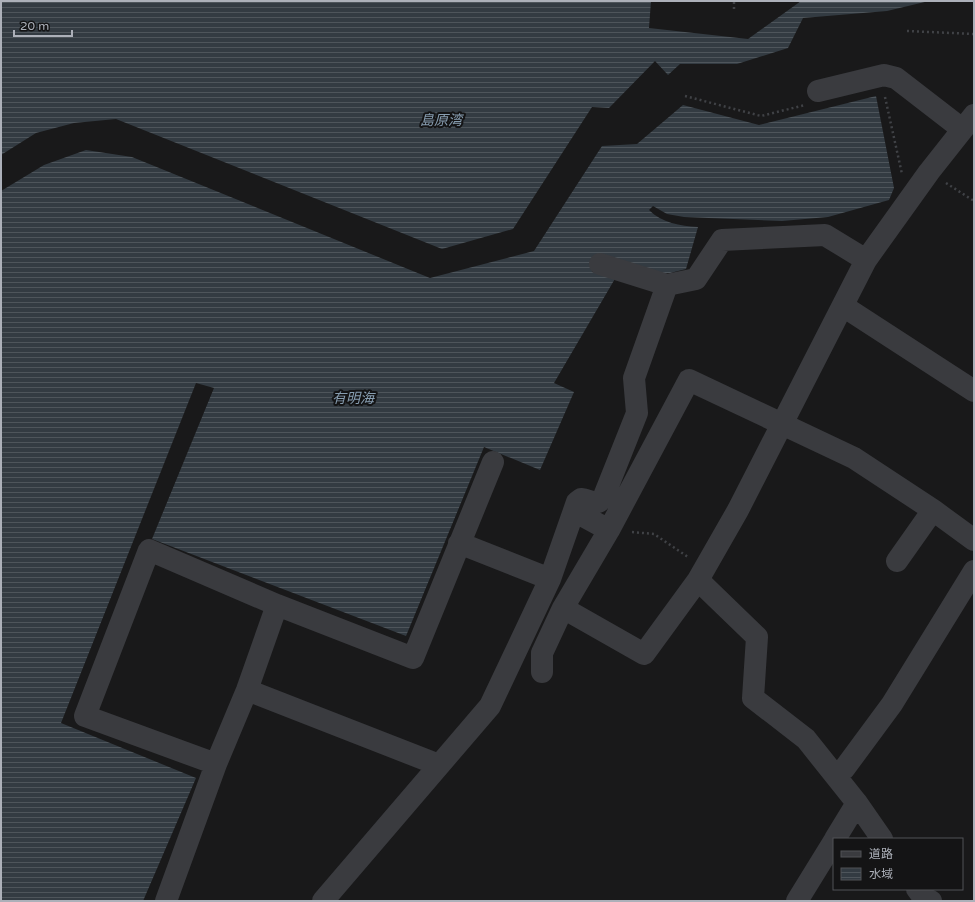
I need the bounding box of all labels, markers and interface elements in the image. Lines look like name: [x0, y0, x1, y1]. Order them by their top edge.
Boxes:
scale bar: [14, 12, 72, 38]
text: 20 m: [20, 19, 49, 33]
water label: 島原湾: [420, 112, 464, 129]
water label: 有明海: [332, 390, 376, 407]
legend: [833, 838, 963, 890]
text: 道路: [869, 847, 893, 861]
text: 水域: [869, 867, 893, 881]

